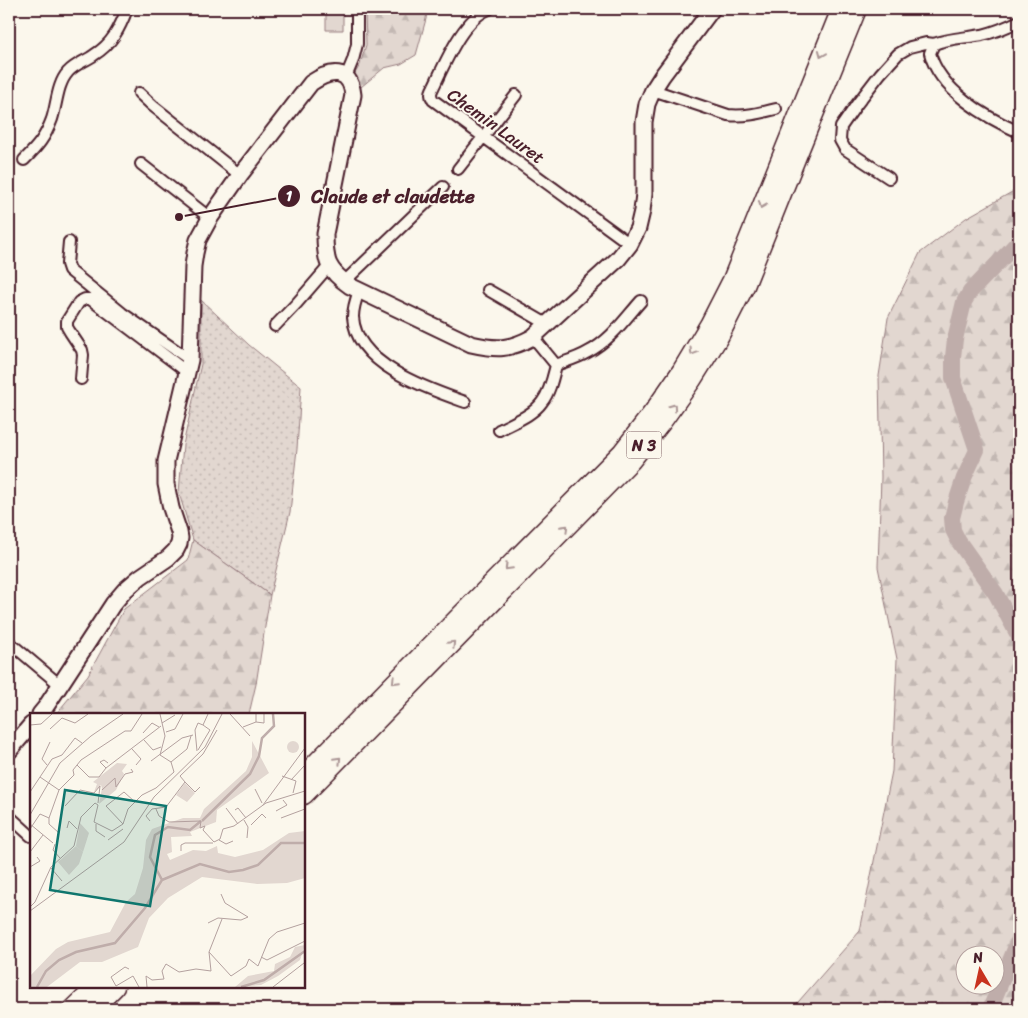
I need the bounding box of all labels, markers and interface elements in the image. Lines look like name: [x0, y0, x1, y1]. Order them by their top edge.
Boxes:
one-way arrow: [818, 49, 829, 58]
street label: Chemin Lauret: [440, 79, 552, 173]
callout: Claude et claudette: [276, 179, 484, 213]
text: Claude et claudette: [310, 180, 475, 213]
text: 1: [286, 183, 293, 209]
one-way arrow: [758, 200, 768, 209]
one-way arrow: [690, 346, 700, 355]
one-way arrow: [667, 403, 676, 412]
road number: N 3: [626, 432, 662, 458]
one-way arrow: [559, 525, 568, 534]
one-way arrow: [505, 561, 514, 570]
one-way arrow: [446, 641, 455, 650]
one-way arrow: [392, 676, 401, 685]
inset map: [30, 713, 305, 988]
one-way arrow: [332, 757, 341, 766]
text: N: [970, 945, 985, 971]
north arrow: [956, 946, 1006, 996]

